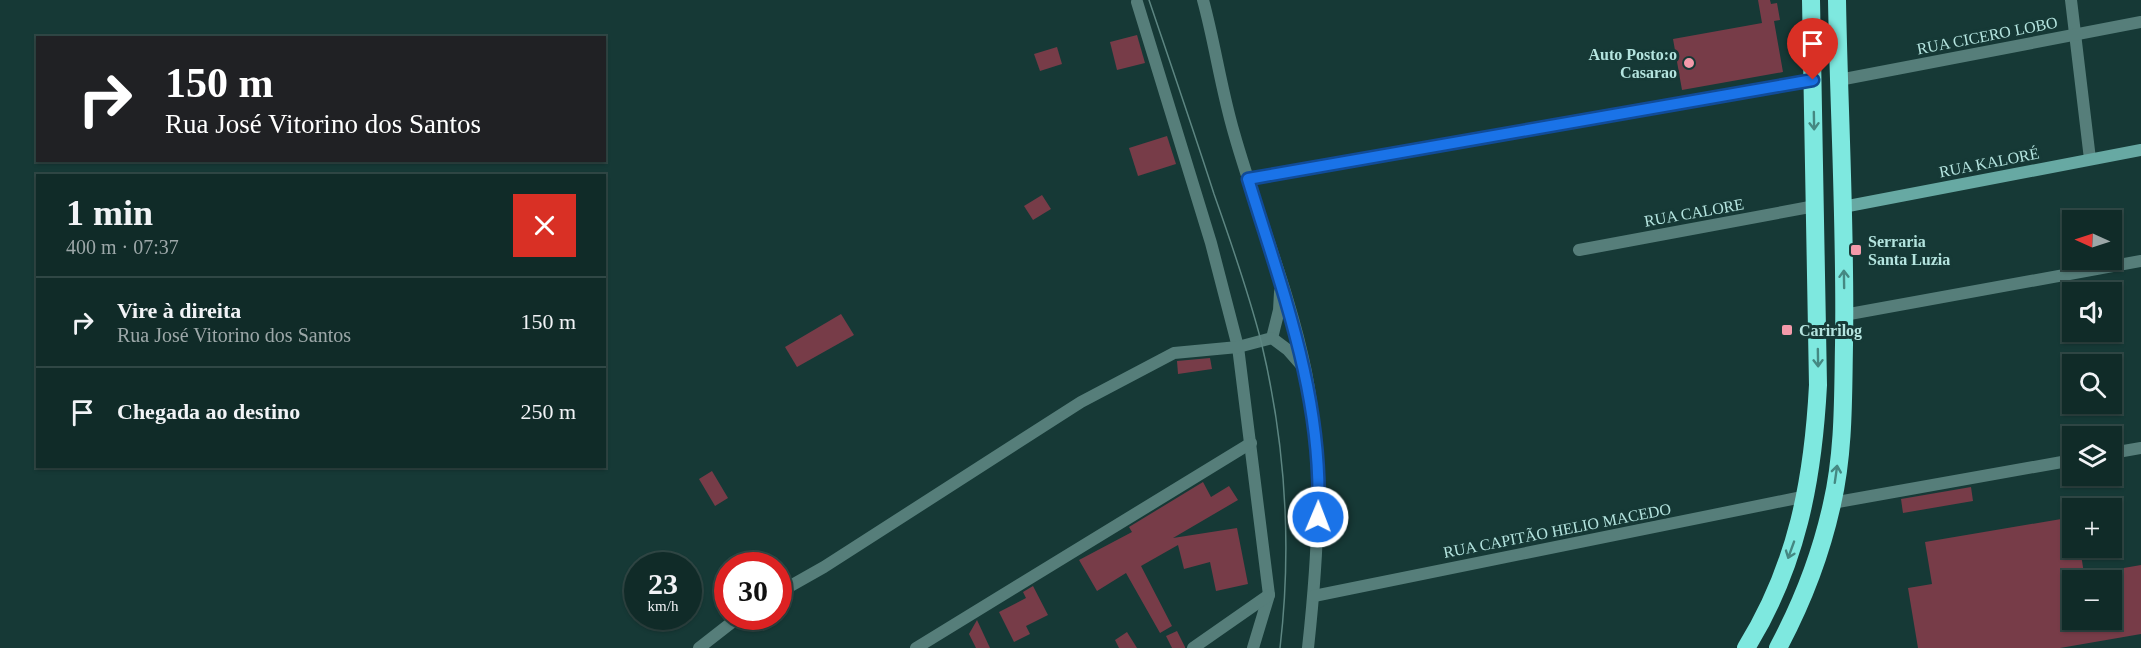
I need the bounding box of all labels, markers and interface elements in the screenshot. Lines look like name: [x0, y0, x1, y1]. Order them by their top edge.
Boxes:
street label: RUA CICERO LOBO: [1915, 13, 2059, 57]
pin: [1787, 18, 1838, 80]
icon: arrive: [1796, 27, 1829, 60]
place label: Auto Posto:o Casarao: [1589, 46, 1677, 81]
marker: Auto Posto:o Casarao: [1682, 56, 1696, 70]
icon: right: [66, 60, 144, 138]
text: 150 m: [165, 60, 274, 106]
text: Rua José Vitorino dos Santos: [165, 109, 481, 139]
one-way arrow: [1808, 111, 1819, 131]
street label: RUA KALORÉ: [1937, 143, 2041, 181]
text: 1 min: [66, 193, 153, 233]
button: close: [513, 194, 576, 257]
street label: RUA CALORE: [1643, 195, 1745, 230]
north arrow: [2062, 210, 2122, 270]
map controls: [2062, 210, 2122, 630]
place label: Serraria Santa Luzia: [1868, 233, 1950, 268]
text: 400 m · 07:37: [66, 236, 179, 258]
marker: Serraria Santa Luzia: [1849, 243, 1863, 257]
one-way arrow: [1838, 270, 1850, 290]
button: sound: [2062, 282, 2122, 342]
text: Vire à direita: [117, 298, 241, 323]
icon: right: [66, 306, 99, 339]
text: 150 m: [520, 309, 576, 334]
place label: Caririlog: [1799, 322, 1862, 340]
marker: Caririlog: [1780, 323, 1794, 337]
text: Rua José Vitorino dos Santos: [117, 324, 351, 346]
one-way arrow: [1812, 348, 1824, 368]
button: search: [2062, 354, 2122, 414]
icon: arrive: [66, 396, 99, 429]
text: Chegada ao destino: [117, 399, 300, 424]
text: 250 m: [520, 399, 576, 424]
button: layers: [2062, 426, 2122, 486]
one-way arrow: [1831, 465, 1842, 484]
position arrow: [1286, 485, 1350, 549]
button: +: [2062, 498, 2122, 558]
street label: RUA CAPITÃO HELIO MACEDO: [1442, 500, 1672, 561]
one-way arrow: [1784, 540, 1795, 559]
speed limit sign: 30: [714, 552, 792, 630]
text: 23: [648, 567, 678, 600]
button: −: [2062, 570, 2122, 630]
text: km/h: [648, 598, 678, 614]

